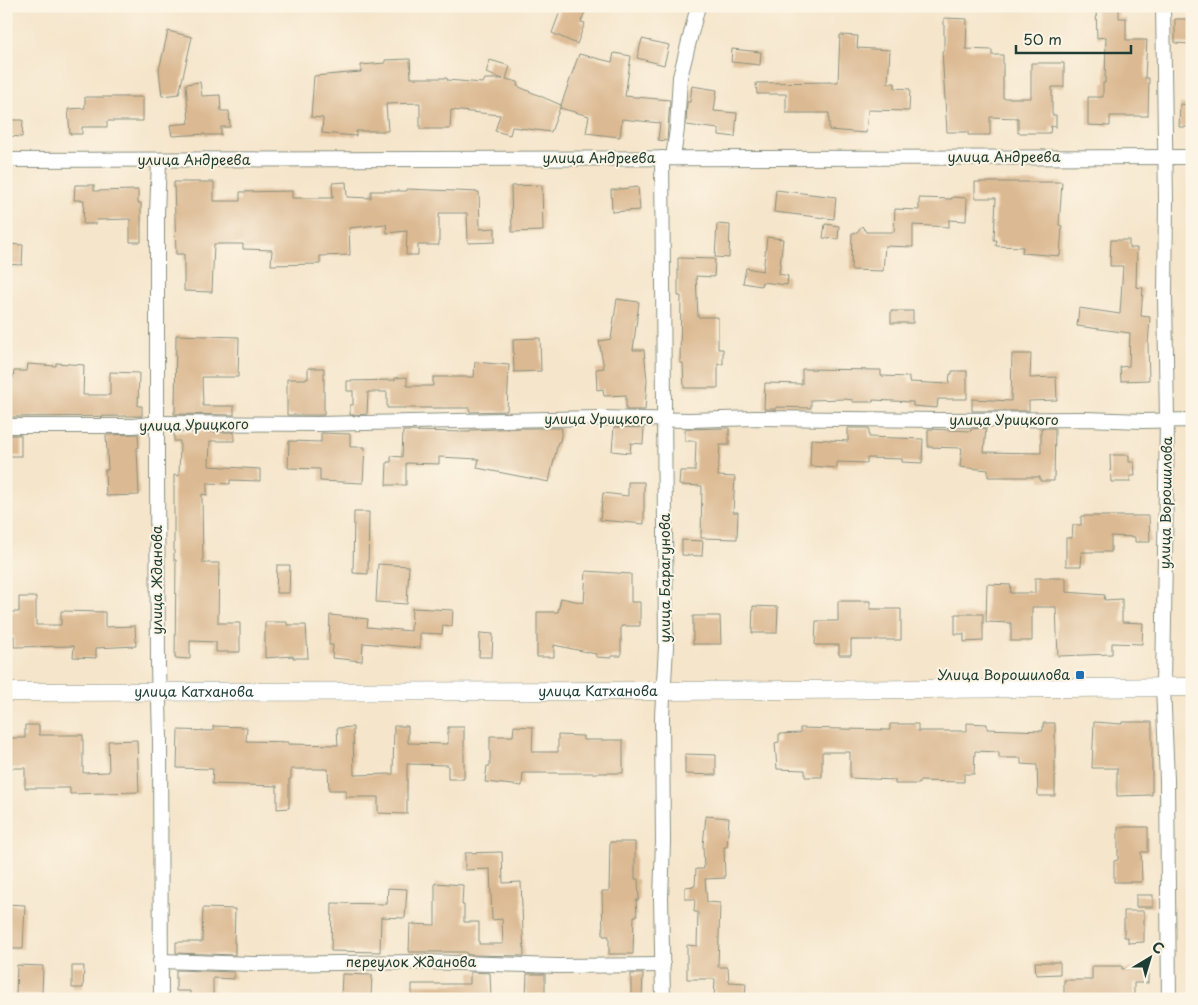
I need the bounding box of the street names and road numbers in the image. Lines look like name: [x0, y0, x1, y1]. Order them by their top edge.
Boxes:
street label: улица Андреева: [948, 146, 1061, 167]
street label: улица Андреева: [543, 147, 656, 168]
street label: улица Андреева: [138, 149, 251, 170]
street label: улица Урицкого: [544, 408, 654, 429]
street label: улица Урицкого: [949, 409, 1059, 430]
street label: улица Урицкого: [139, 413, 249, 436]
street label: улица Ворошилова: [1154, 436, 1177, 569]
street label: улица Барагунова: [654, 513, 675, 643]
street label: улица Жданова: [146, 525, 167, 635]
street label: улица Катханова: [538, 680, 658, 701]
street label: улица Катханова: [134, 681, 254, 702]
street label: переулок Жданова: [346, 951, 477, 972]

